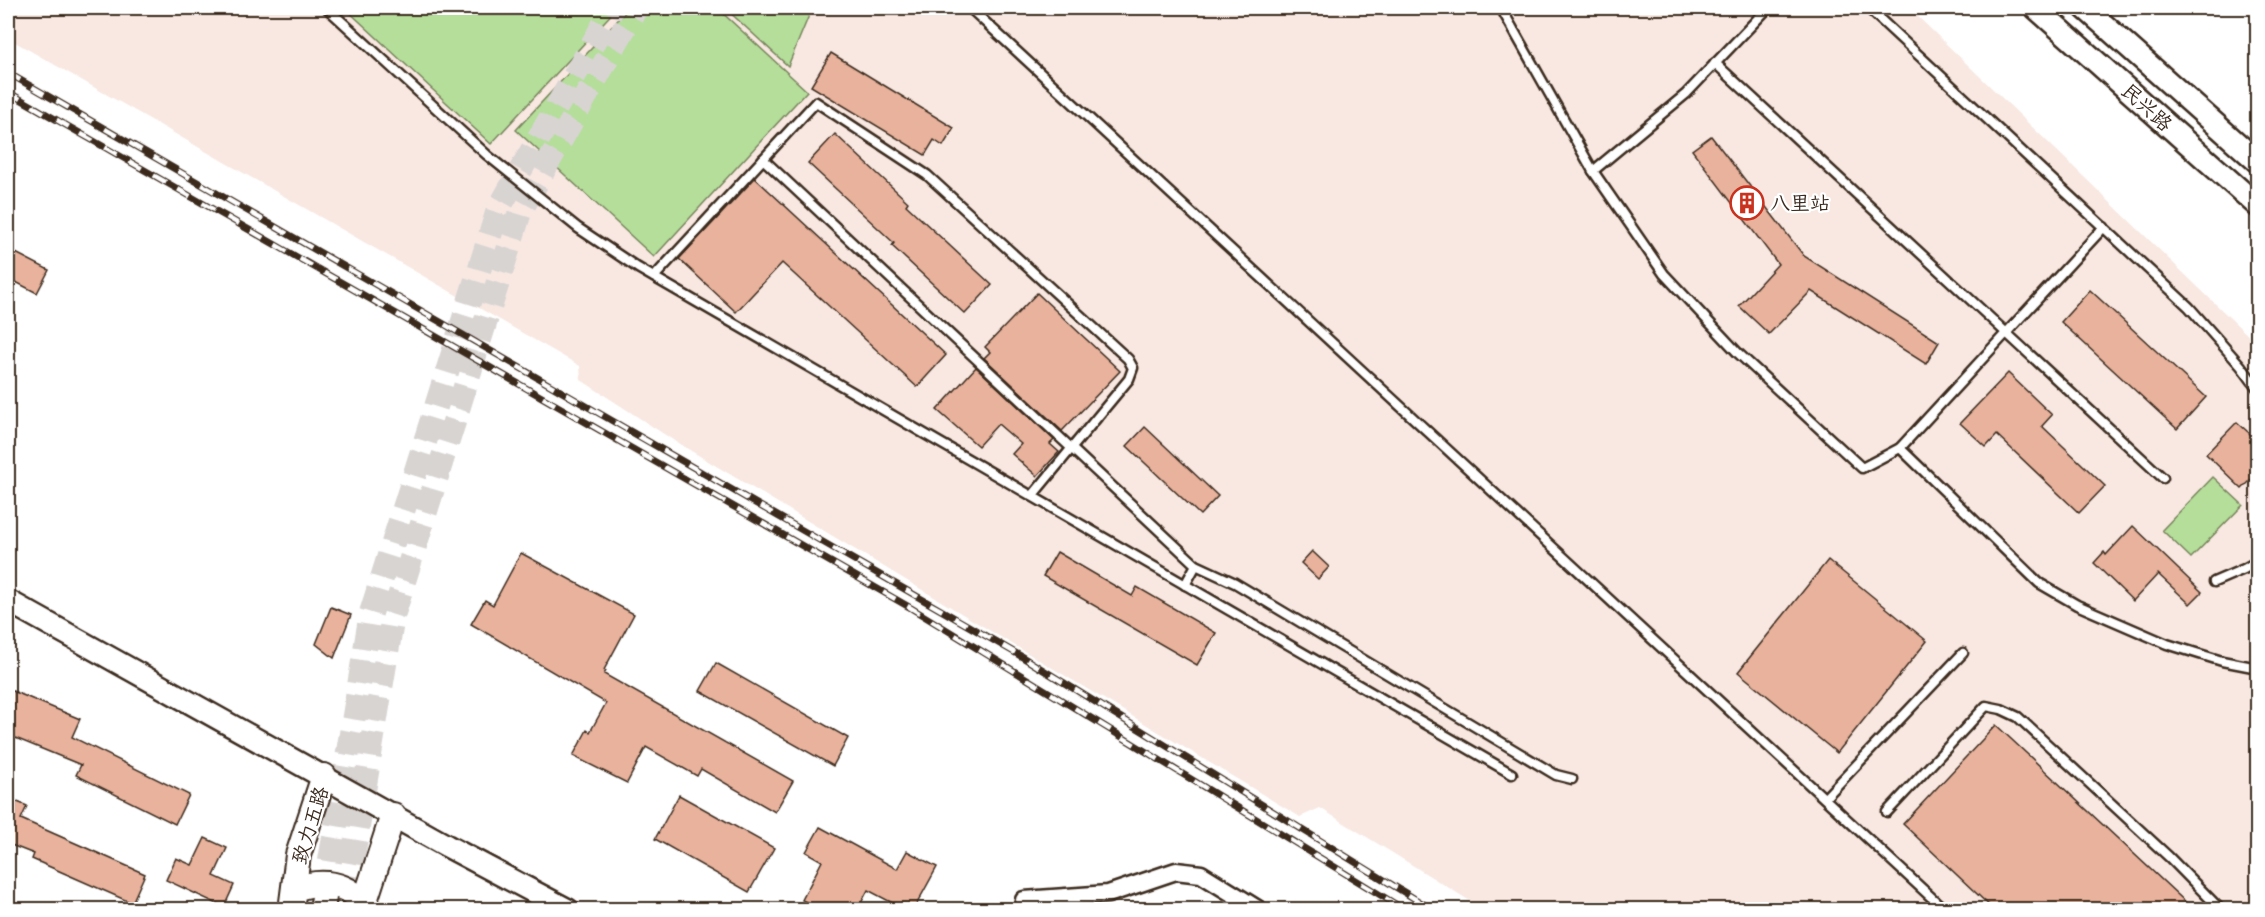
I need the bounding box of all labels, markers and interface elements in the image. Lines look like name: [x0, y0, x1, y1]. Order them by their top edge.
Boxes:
street label: 民兴路: [2113, 78, 2178, 140]
building icon: 八里站: [1729, 185, 1765, 221]
place label: 八里站: [1770, 191, 1830, 220]
street label: 致力五路: [287, 782, 338, 868]

